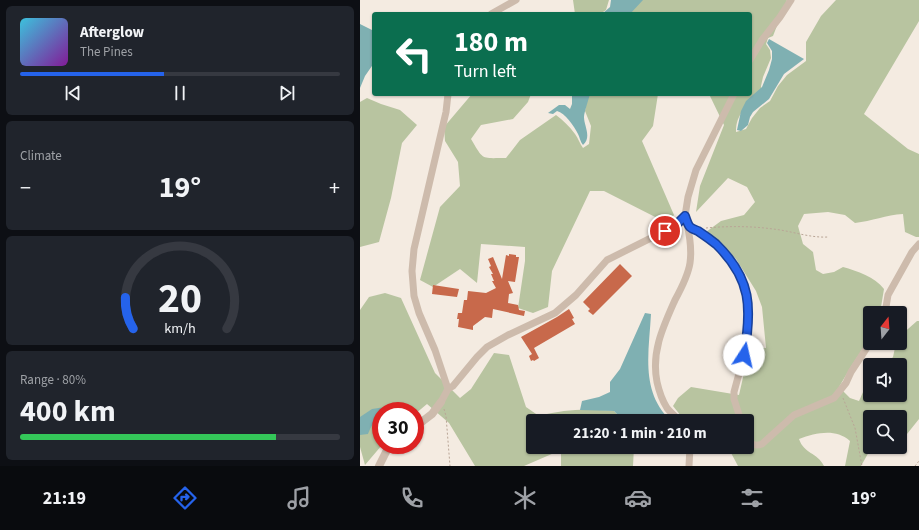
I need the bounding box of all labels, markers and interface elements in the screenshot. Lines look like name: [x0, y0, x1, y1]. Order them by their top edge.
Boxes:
text: Afterglow: [80, 22, 144, 43]
text: 180 m: [454, 22, 528, 62]
icon: left: [388, 28, 440, 80]
text: The Pines: [80, 43, 133, 61]
text: Turn left: [454, 59, 516, 84]
icon: previous: [62, 82, 84, 104]
icon: pause: [169, 82, 191, 104]
icon: next: [276, 82, 298, 104]
text: Climate: [20, 147, 62, 165]
text: 19°: [159, 166, 201, 209]
text: −: [20, 172, 31, 204]
text: +: [329, 172, 340, 204]
pin: [648, 214, 682, 248]
icon: arrive: [654, 220, 676, 242]
text: 20: [158, 268, 202, 328]
north arrow: [863, 306, 907, 350]
map controls: [863, 306, 907, 454]
text: km/h: [164, 317, 196, 338]
position arrow: [723, 334, 765, 376]
button: sound: [863, 358, 907, 402]
text: Range · 80%: [20, 371, 86, 389]
text: 400 km: [20, 390, 116, 433]
speed limit sign: 30: [372, 402, 424, 454]
button: search: [863, 410, 907, 454]
text: 21:20 · 1 min · 210 m: [573, 423, 707, 444]
icon: directions: [171, 484, 199, 512]
icon: music: [285, 484, 313, 512]
icon: phone: [398, 484, 426, 512]
icon: climate: [511, 484, 539, 512]
icon: car: [624, 484, 652, 512]
icon: filters: [738, 484, 766, 512]
text: 21:19: [43, 486, 86, 511]
text: 19°: [851, 486, 876, 511]

